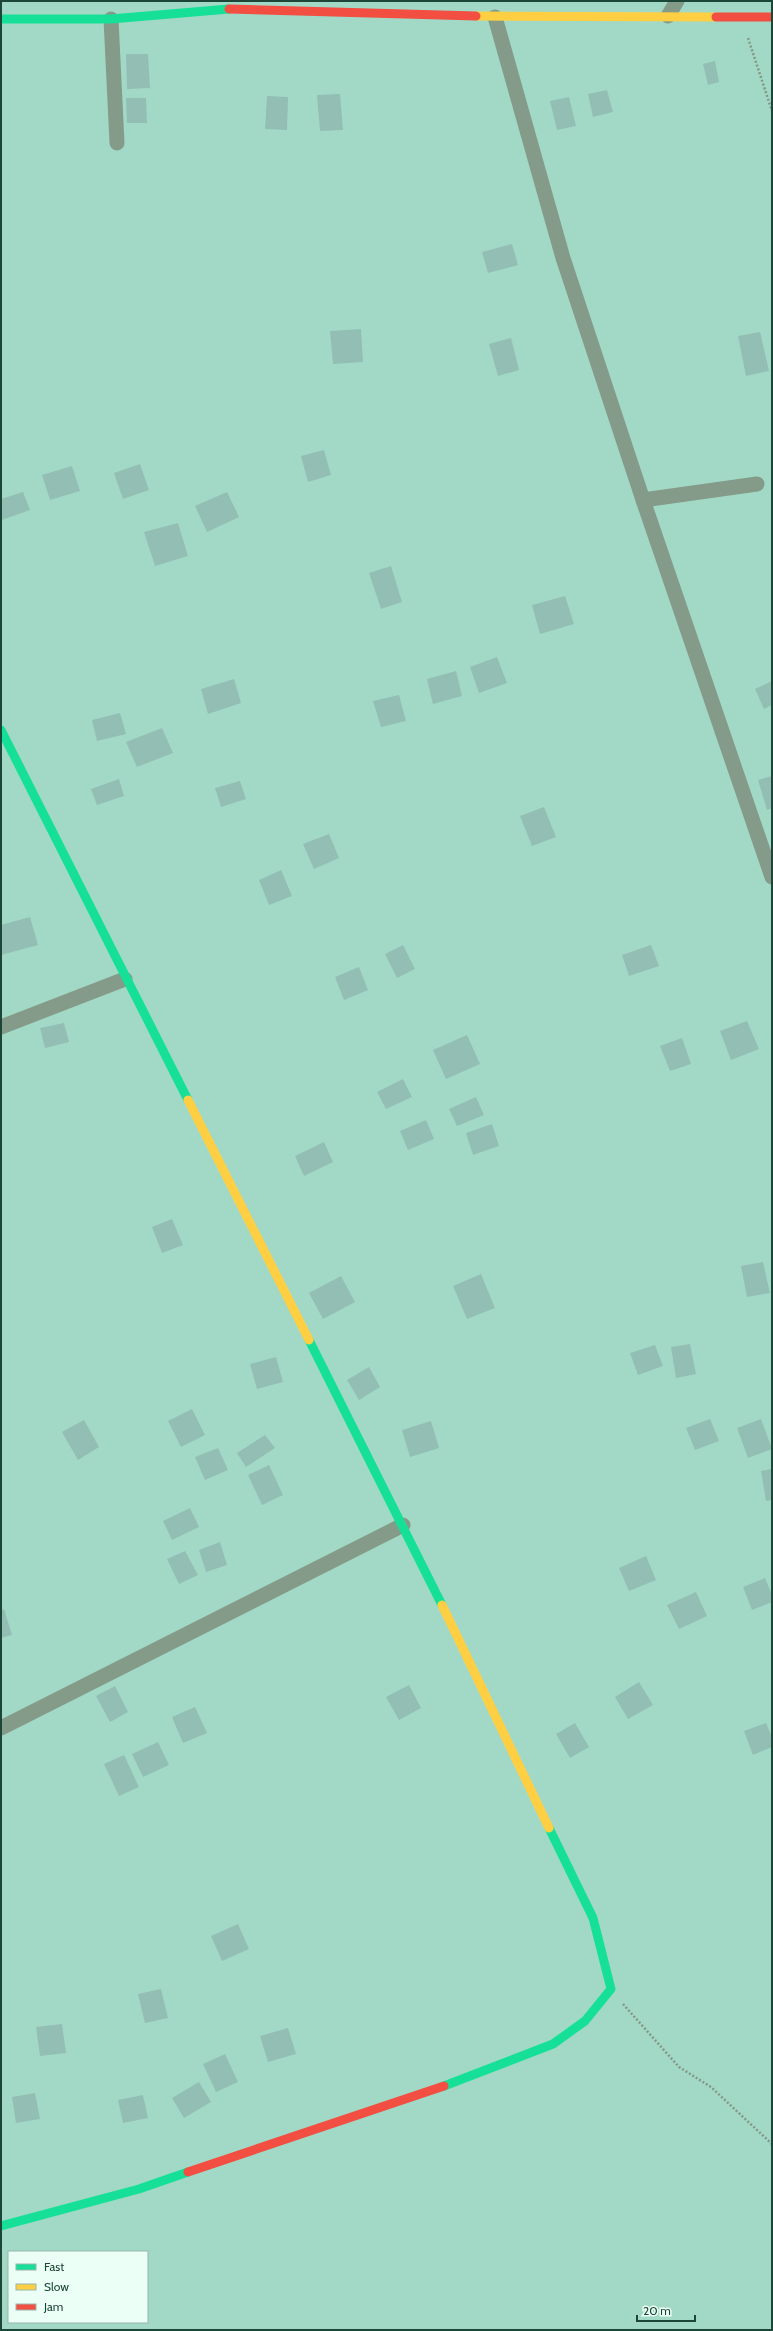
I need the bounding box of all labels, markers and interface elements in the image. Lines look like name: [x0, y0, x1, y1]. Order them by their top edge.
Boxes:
legend: [8, 2251, 148, 2323]
text: Fast: [44, 2259, 64, 2274]
text: Slow: [44, 2279, 69, 2294]
scale bar: [637, 2297, 695, 2323]
text: Jam: [43, 2299, 63, 2314]
text: 20 m: [643, 2303, 671, 2318]

